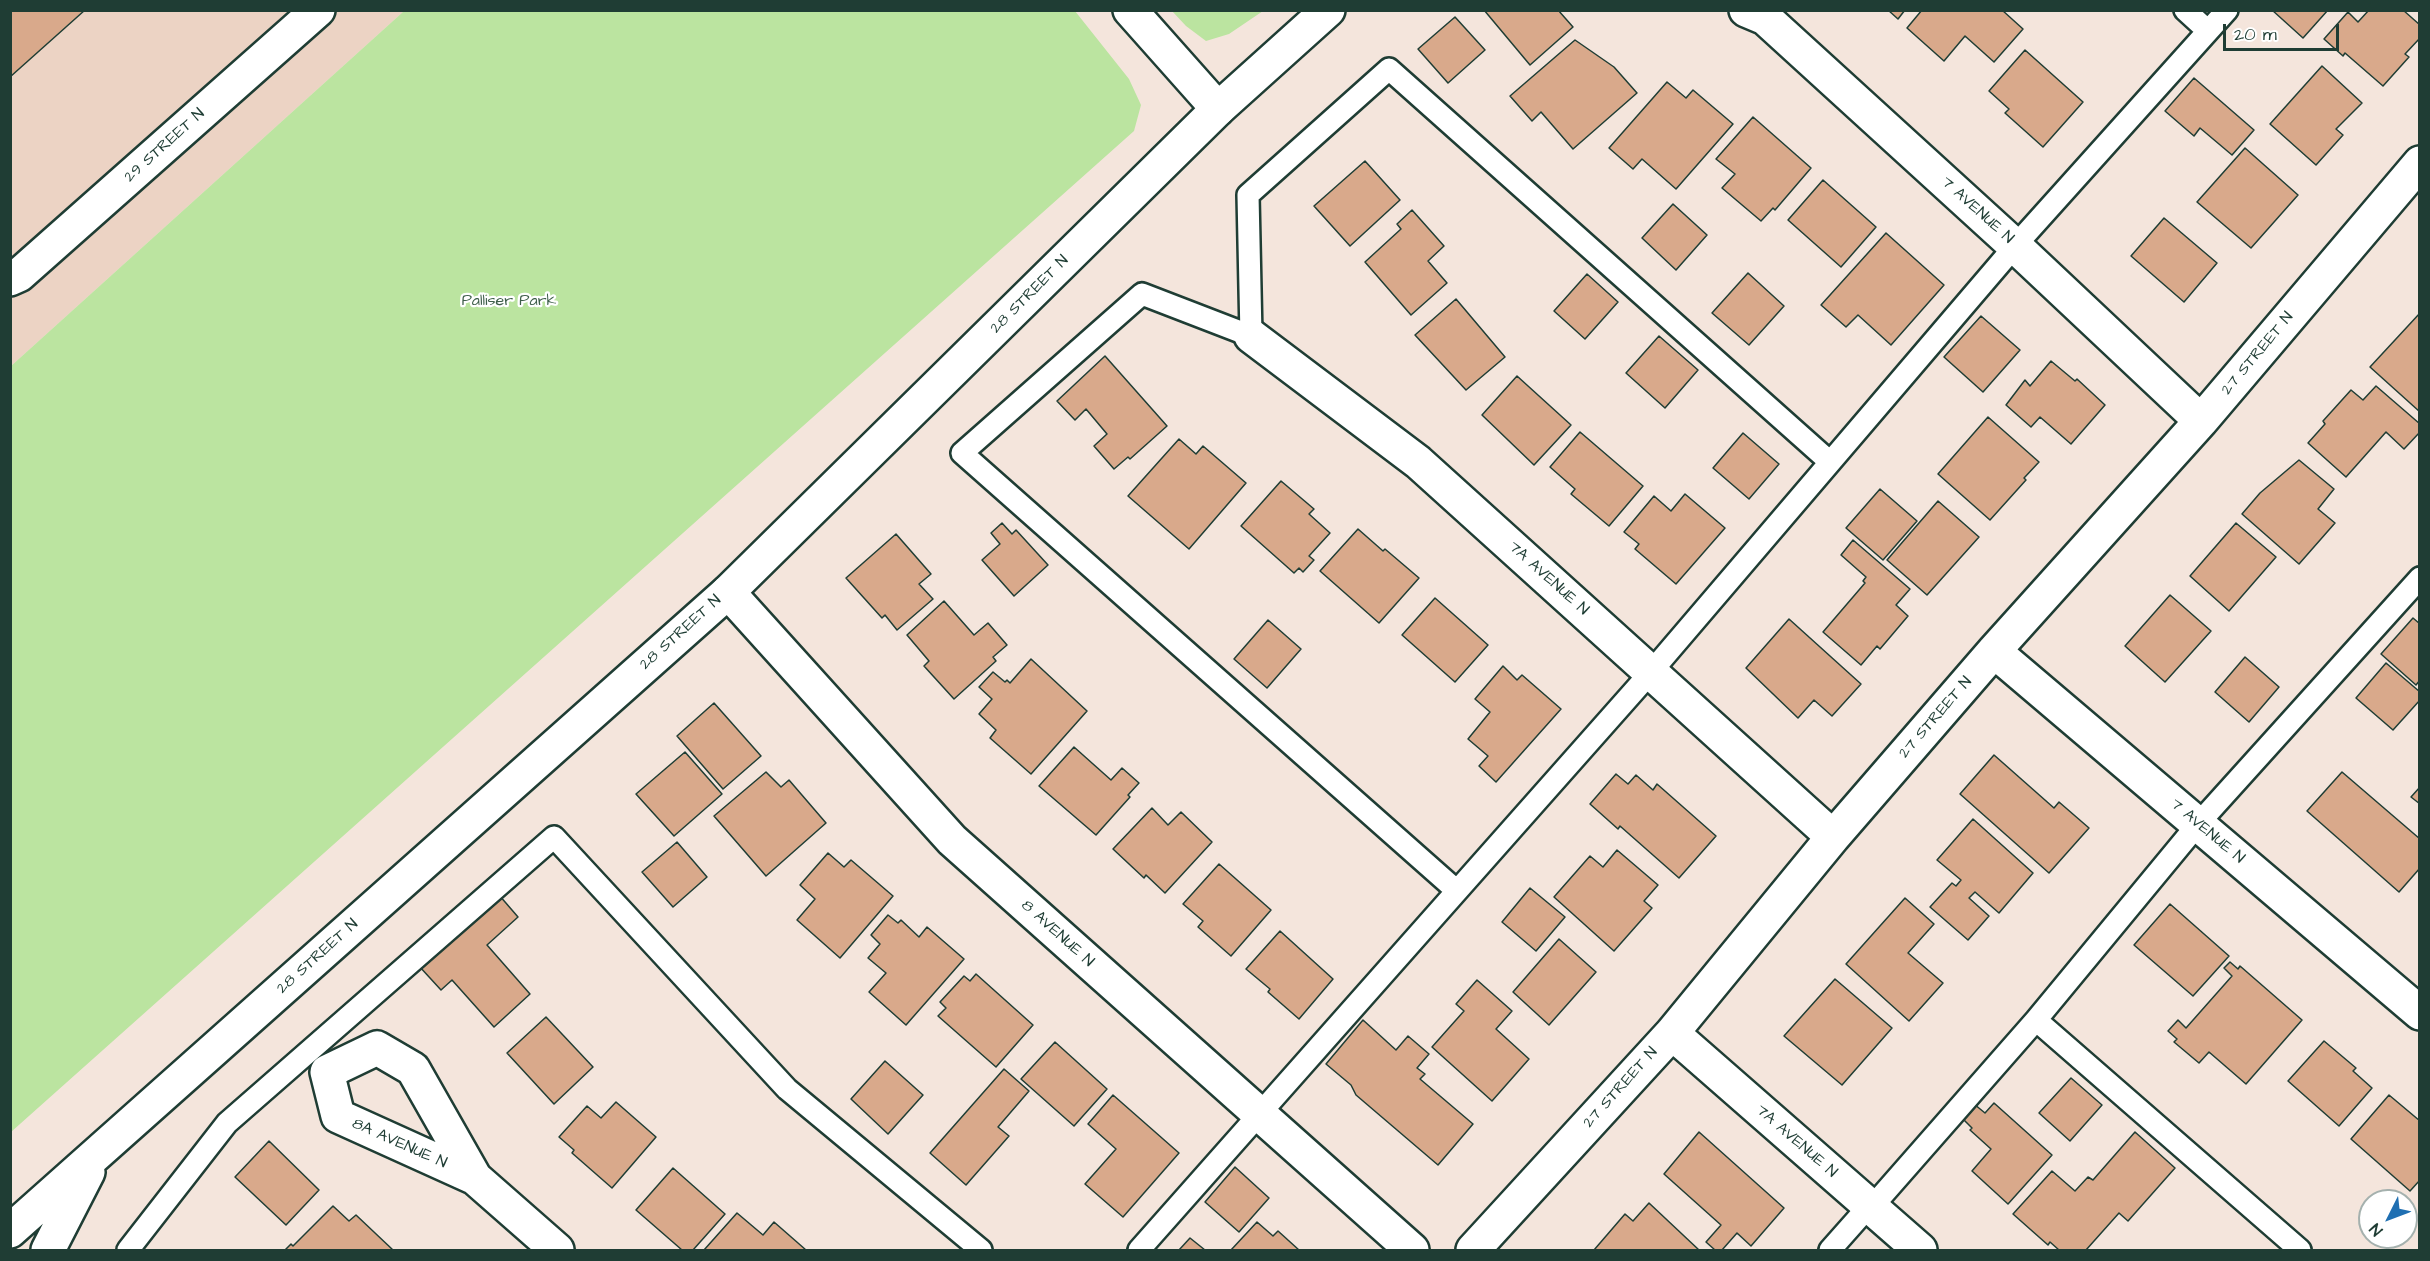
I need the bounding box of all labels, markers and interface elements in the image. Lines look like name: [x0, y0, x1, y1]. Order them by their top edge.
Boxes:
scale bar: [2226, 12, 2342, 50]
text: 20 m: [2234, 22, 2277, 47]
street label: 29 STREET N: [121, 105, 209, 187]
street label: 7 AVENUE N: [1937, 173, 2017, 249]
street label: 28 STREET N: [987, 252, 1073, 338]
park label: Palliser Park: [462, 292, 556, 312]
street label: 27 STREET N: [2218, 309, 2298, 399]
street label: 7A AVENUE N: [1504, 538, 1592, 620]
street label: 28 STREET N: [636, 591, 726, 675]
street label: 27 STREET N: [1895, 673, 1977, 763]
street label: 7 AVENUE N: [2166, 795, 2248, 869]
street label: 8 AVENUE N: [1017, 896, 1097, 972]
street label: 28 STREET N: [273, 915, 363, 999]
street label: 27 STREET N: [1580, 1044, 1662, 1132]
street label: 7A AVENUE N: [1752, 1102, 1840, 1182]
street label: 8A AVENUE N: [349, 1115, 449, 1173]
north arrow: [2358, 1189, 2418, 1249]
text: N: [2365, 1219, 2388, 1241]

